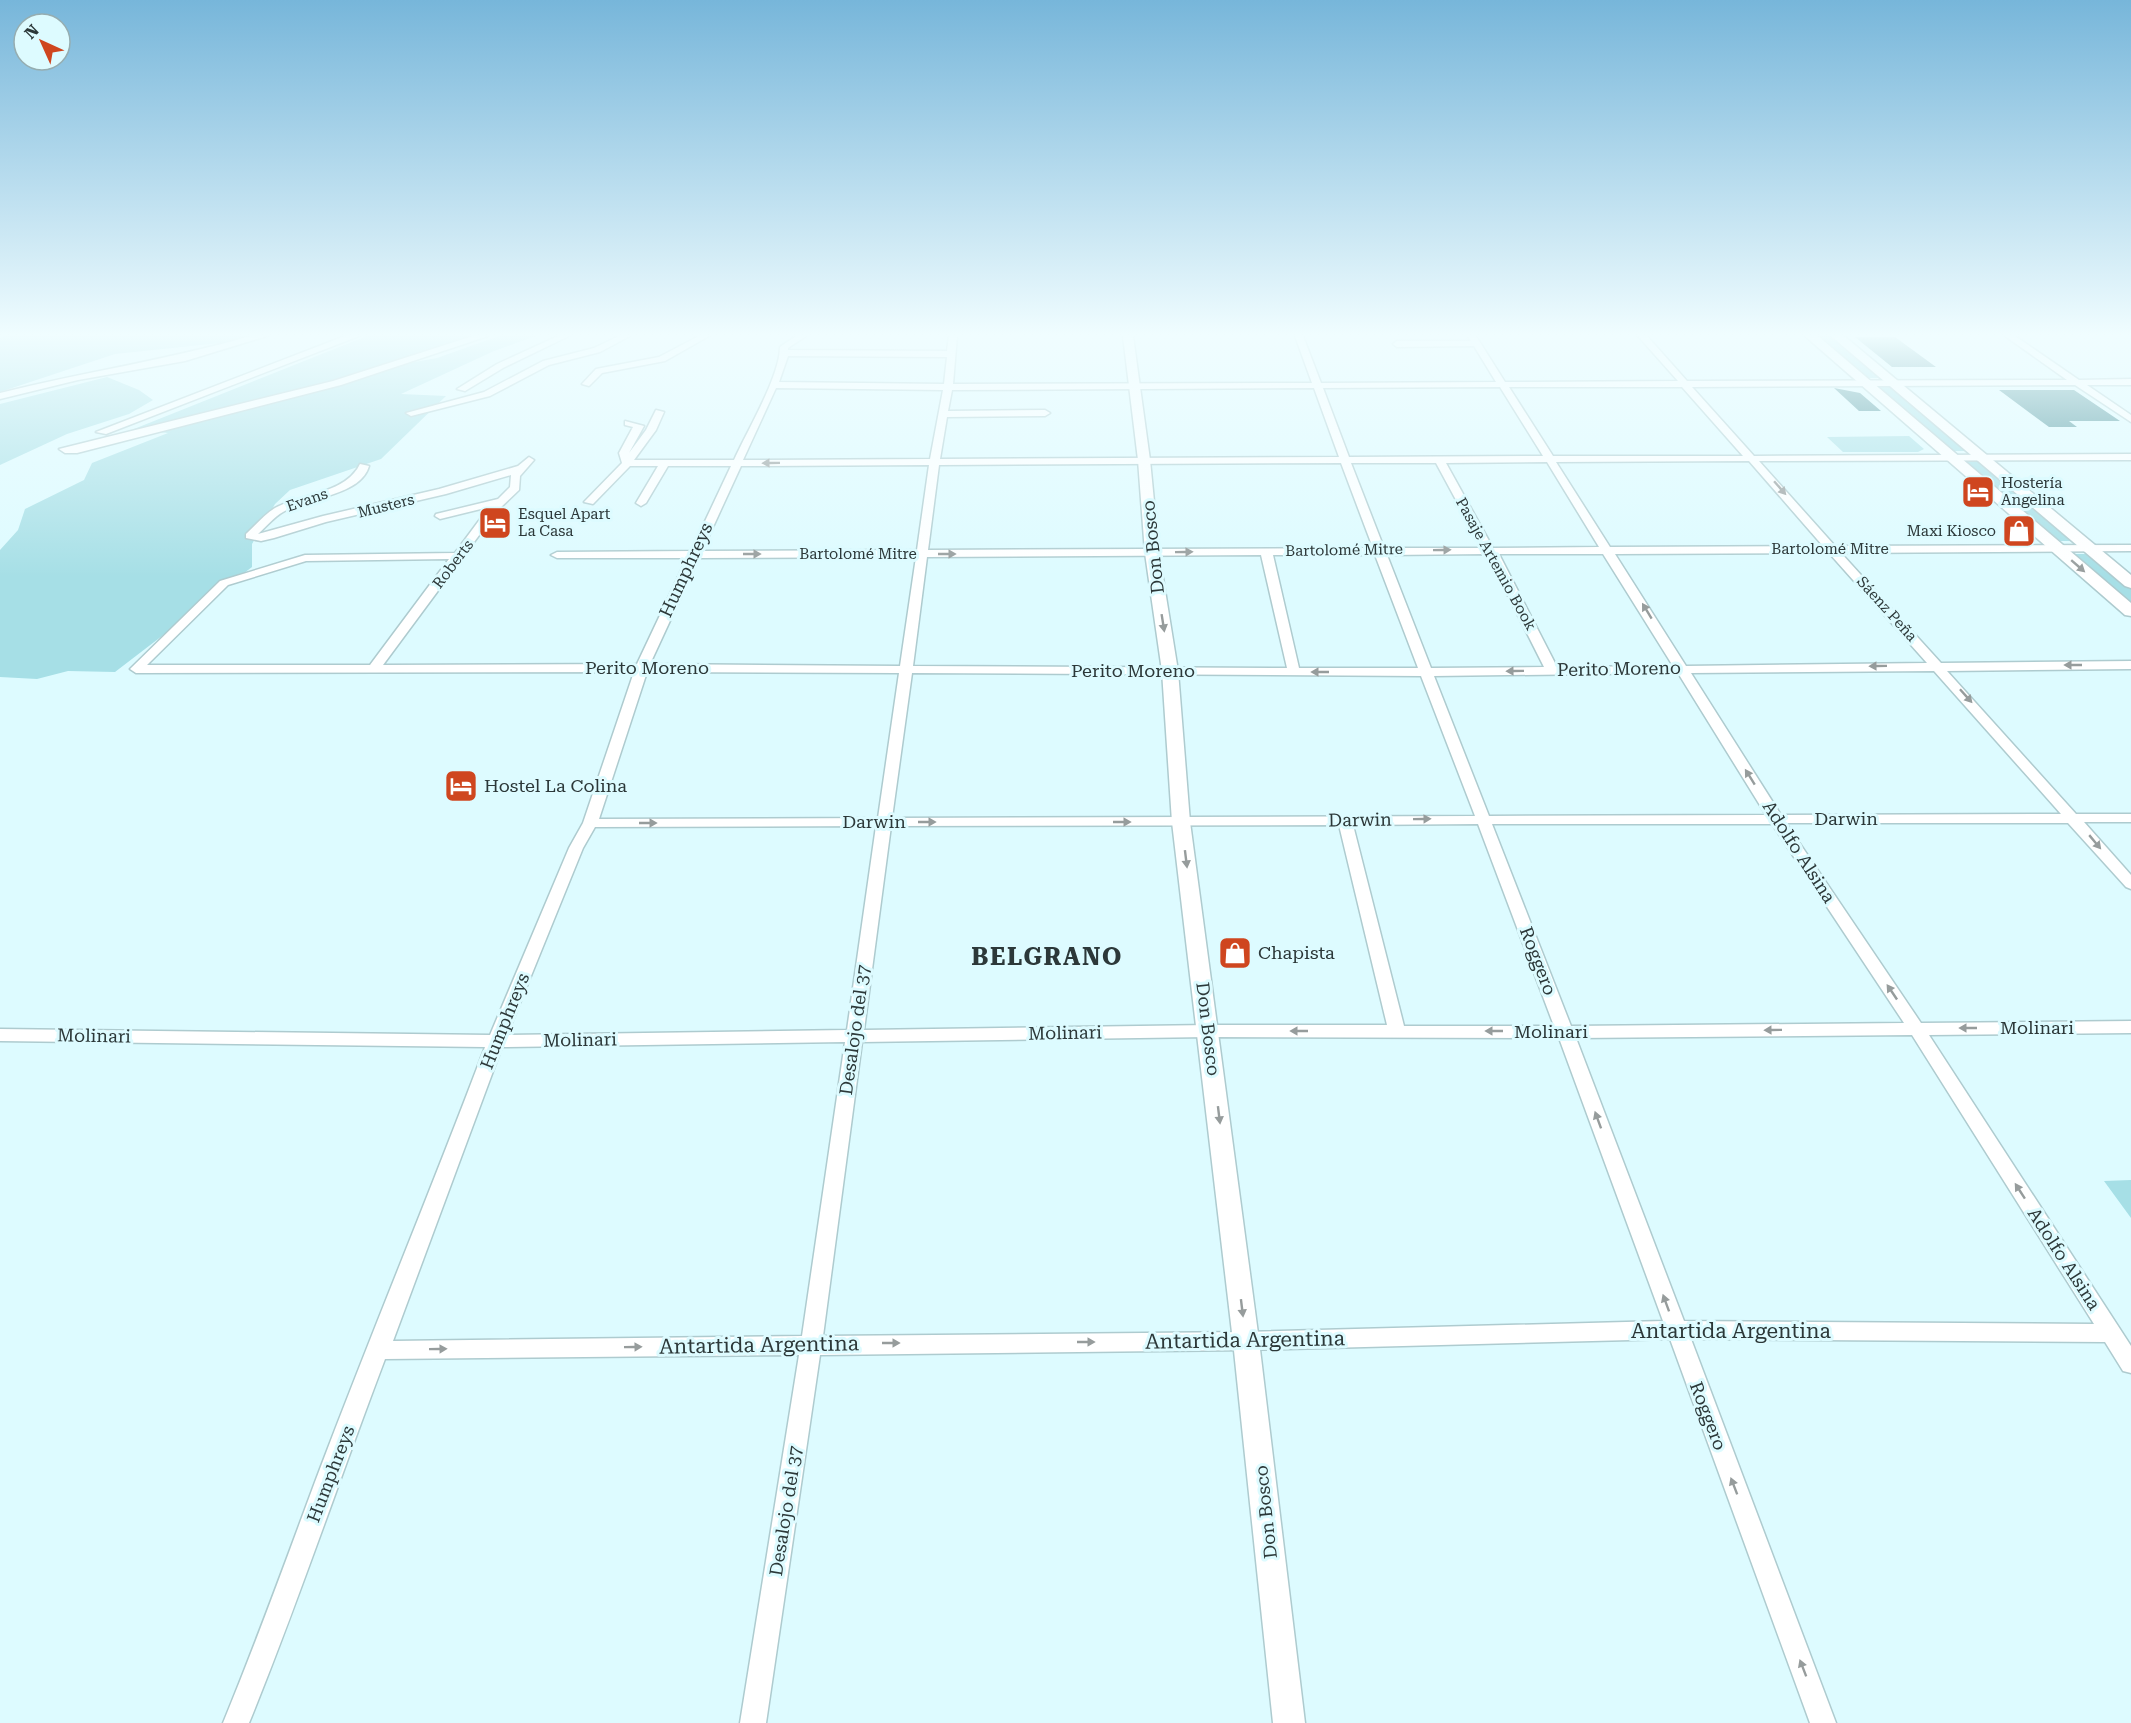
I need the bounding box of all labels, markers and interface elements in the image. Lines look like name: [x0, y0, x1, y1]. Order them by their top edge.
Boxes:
north arrow: [12, 12, 72, 72]
text: N: [21, 21, 43, 43]
one-way arrow: [761, 458, 780, 468]
hotel icon: Hostería Angelina: [1960, 474, 1996, 510]
place label: Hostería Angelina: [2001, 474, 2065, 509]
one-way arrow: [1773, 480, 1786, 495]
street label: Evans: [284, 485, 330, 515]
street label: Musters: [356, 490, 416, 522]
street label: Pasaje Artemio Book: [1452, 494, 1540, 634]
street label: Don Bosco: [1137, 499, 1168, 595]
hotel icon: Esquel Apart La Casa: [477, 505, 513, 541]
place label: Esquel Apart La Casa: [518, 505, 611, 540]
shop icon: Maxi Kiosco: [2001, 513, 2037, 549]
street label: Humphreys: [655, 519, 717, 620]
place label: Maxi Kiosco: [1907, 522, 1996, 540]
street label: Roberts: [429, 536, 477, 592]
street label: Bartolomé Mitre: [1285, 540, 1403, 560]
street label: Bartolomé Mitre: [1771, 540, 1889, 558]
street label: Bartolomé Mitre: [799, 545, 917, 563]
one-way arrow: [1432, 545, 1451, 555]
one-way arrow: [1174, 547, 1193, 557]
one-way arrow: [742, 549, 761, 559]
one-way arrow: [937, 549, 956, 559]
one-way arrow: [2070, 559, 2085, 572]
street label: Sáenz Peña: [1853, 573, 1921, 645]
one-way arrow: [1641, 603, 1652, 619]
one-way arrow: [1158, 614, 1167, 633]
street label: Perito Moreno: [585, 657, 709, 678]
street label: Perito Moreno: [1557, 657, 1681, 680]
street label: Perito Moreno: [1071, 660, 1195, 681]
one-way arrow: [2063, 660, 2082, 670]
one-way arrow: [1868, 661, 1887, 671]
one-way arrow: [1505, 666, 1524, 675]
one-way arrow: [1310, 667, 1329, 677]
one-way arrow: [1959, 688, 1972, 703]
hotel icon: Hostel La Colina: [443, 768, 479, 804]
one-way arrow: [1744, 768, 1755, 785]
place label: Hostel La Colina: [484, 775, 627, 796]
street label: Adolfo Alsina: [1759, 797, 1840, 907]
street label: Darwin: [1328, 808, 1392, 831]
street label: Darwin: [1814, 808, 1878, 829]
street label: Darwin: [842, 811, 906, 832]
one-way arrow: [1413, 814, 1432, 824]
one-way arrow: [918, 817, 937, 827]
one-way arrow: [1113, 817, 1132, 827]
one-way arrow: [639, 818, 658, 828]
one-way arrow: [2089, 834, 2102, 850]
one-way arrow: [1181, 850, 1191, 869]
street label: Roggero: [1516, 924, 1561, 998]
shop icon: Chapista: [1217, 935, 1253, 971]
place label: Chapista: [1258, 942, 1335, 963]
district label: BELGRANO: [971, 943, 1123, 971]
street label: Desalojo del 37: [835, 964, 874, 1096]
street label: Humphreys: [476, 970, 533, 1072]
street label: Don Bosco: [1192, 981, 1225, 1077]
one-way arrow: [1886, 984, 1897, 1000]
street label: Molinari: [2000, 1017, 2074, 1038]
street label: Molinari: [1028, 1021, 1102, 1044]
street label: Molinari: [1514, 1021, 1588, 1042]
one-way arrow: [1958, 1023, 1977, 1033]
street label: Molinari: [57, 1024, 131, 1047]
one-way arrow: [1763, 1025, 1782, 1035]
one-way arrow: [1289, 1026, 1308, 1036]
one-way arrow: [1484, 1027, 1503, 1036]
street label: Molinari: [543, 1028, 617, 1051]
one-way arrow: [1214, 1105, 1223, 1124]
one-way arrow: [1593, 1111, 1603, 1129]
one-way arrow: [2015, 1183, 2026, 1199]
street label: Adolfo Alsina: [2024, 1204, 2105, 1314]
one-way arrow: [1661, 1294, 1670, 1312]
one-way arrow: [1238, 1299, 1247, 1318]
street label: Antartida Argentina: [1631, 1319, 1832, 1343]
street label: Antartida Argentina: [1145, 1326, 1346, 1354]
street label: Antartida Argentina: [659, 1331, 860, 1359]
one-way arrow: [1077, 1337, 1096, 1347]
one-way arrow: [882, 1339, 901, 1348]
one-way arrow: [624, 1342, 643, 1351]
one-way arrow: [429, 1344, 448, 1354]
street label: Roggero: [1686, 1379, 1731, 1453]
street label: Humphreys: [302, 1422, 359, 1525]
street label: Desalojo del 37: [765, 1444, 806, 1577]
street label: Don Bosco: [1250, 1464, 1281, 1560]
one-way arrow: [1729, 1476, 1739, 1494]
one-way arrow: [1797, 1659, 1807, 1677]

